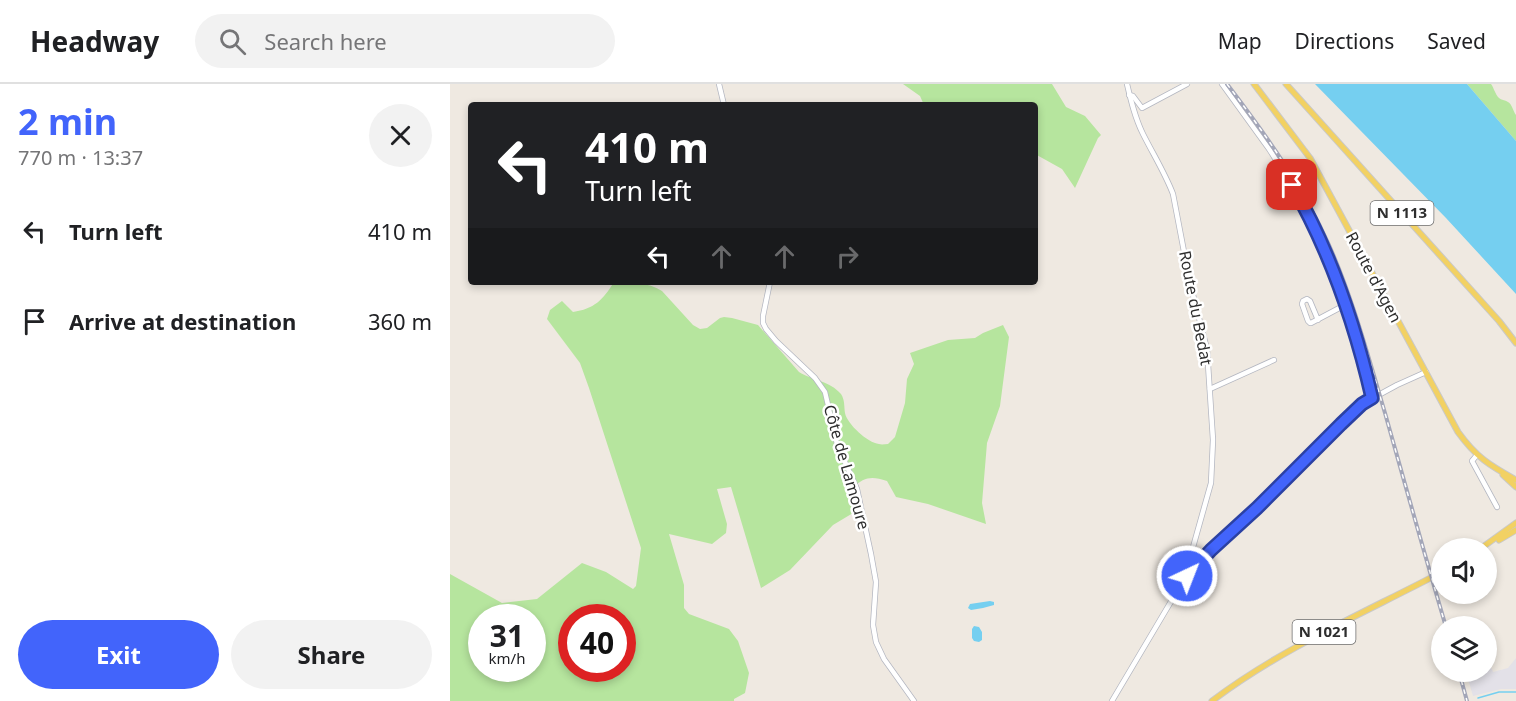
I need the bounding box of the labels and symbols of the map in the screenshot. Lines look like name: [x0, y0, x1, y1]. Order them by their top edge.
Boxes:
pin: [1266, 159, 1317, 210]
road number: N 1113: [1370, 201, 1434, 225]
street label: Route d'Agen: [1341, 228, 1407, 326]
street label: Route du Bedat: [1174, 249, 1218, 367]
street label: Côte de Lamoure: [819, 402, 875, 532]
position arrow: [1155, 544, 1219, 608]
speed limit sign: 40: [558, 604, 636, 682]
road number: N 1021: [1292, 620, 1356, 644]

